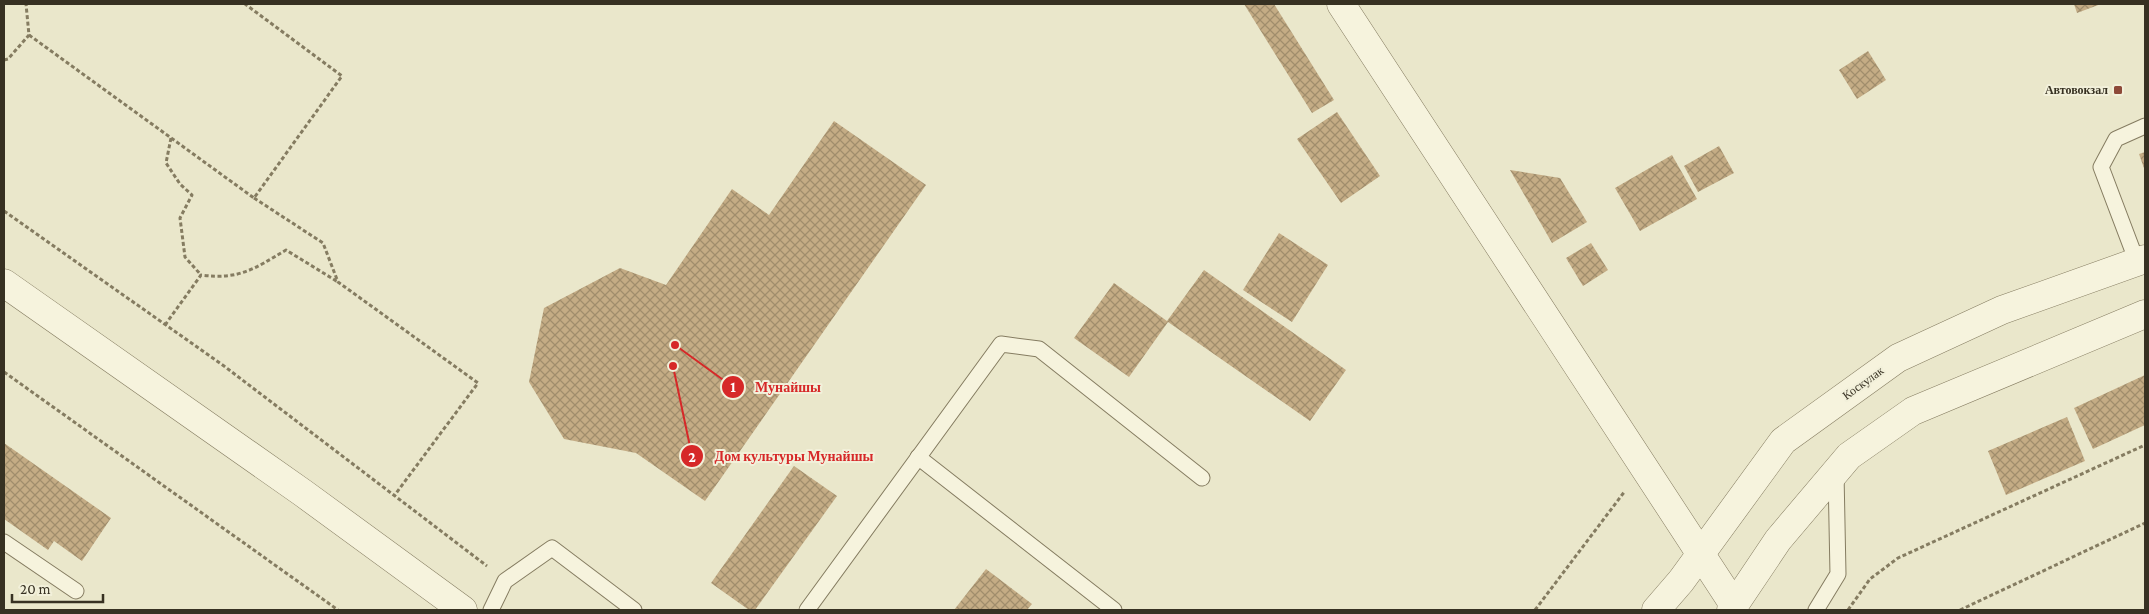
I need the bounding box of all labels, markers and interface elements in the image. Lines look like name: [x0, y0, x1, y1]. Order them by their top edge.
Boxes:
place label: Автовокзал: [2045, 83, 2108, 97]
marker: Автовокзал: [2112, 84, 2124, 96]
street label: Коскулак: [1840, 363, 1886, 403]
callout: Мунайшы: [720, 372, 831, 401]
text: 1: [730, 379, 736, 395]
text: Мунайшы: [755, 379, 821, 395]
callout: Дом культуры Мунайшы: [680, 442, 884, 471]
text: Дом культуры Мунайшы: [715, 448, 873, 464]
text: 2: [688, 449, 696, 465]
scale bar: [12, 572, 104, 604]
text: 20 m: [20, 581, 51, 597]

